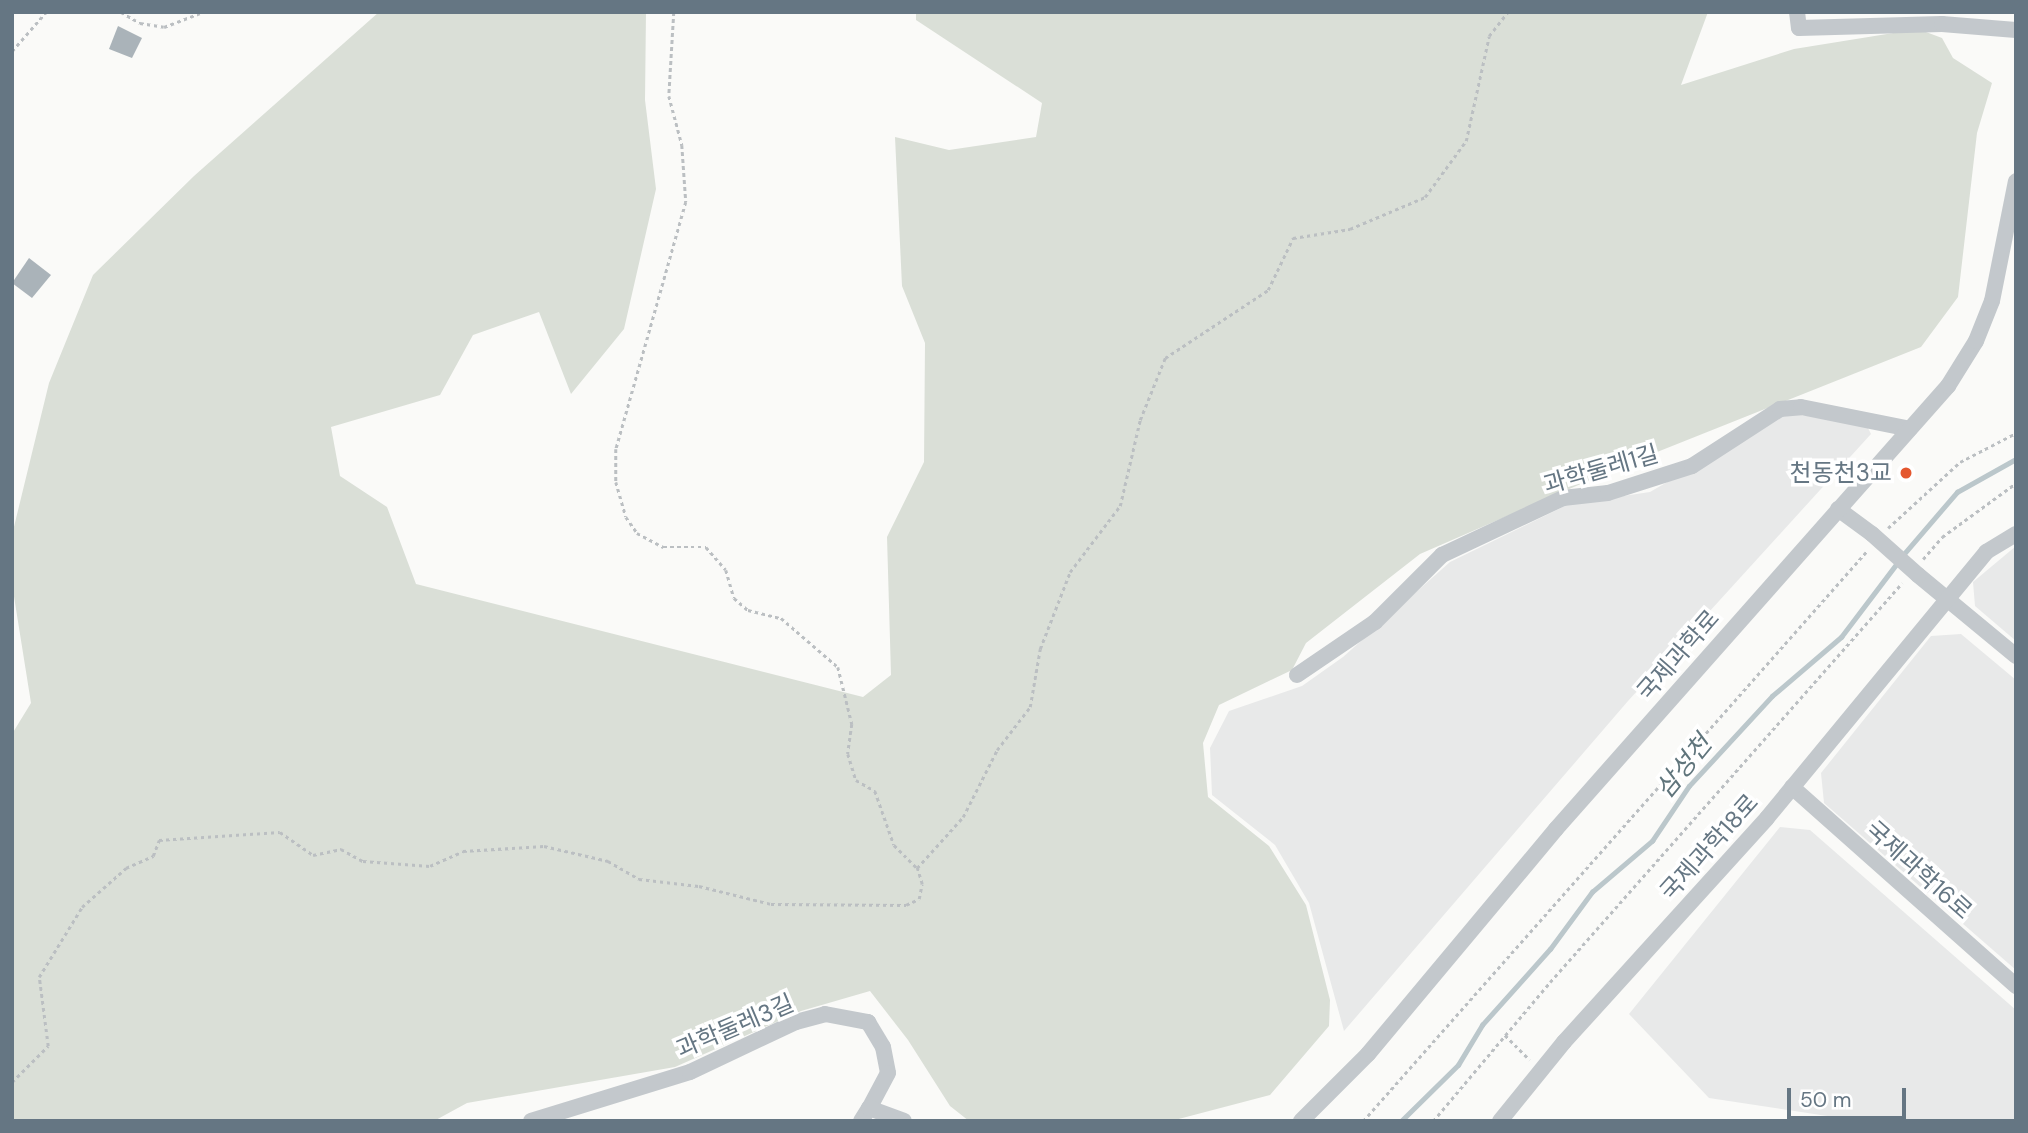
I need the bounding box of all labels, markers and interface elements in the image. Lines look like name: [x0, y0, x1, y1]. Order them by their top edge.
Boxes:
street label: 과학둘레1길: [1540, 439, 1662, 499]
place label: 천동천3교: [1789, 459, 1892, 487]
marker: 천동천3교: [1898, 465, 1914, 481]
street label: 국제과학로: [1631, 604, 1725, 706]
water label: 삼성천: [1649, 729, 1719, 805]
street label: 국제과학18로: [1654, 788, 1764, 906]
street label: 국제과학16로: [1860, 815, 1978, 925]
street label: 과학둘레3길: [672, 988, 798, 1064]
scale bar: [1790, 1074, 1909, 1118]
text: 50 m: [1800, 1086, 1851, 1114]

